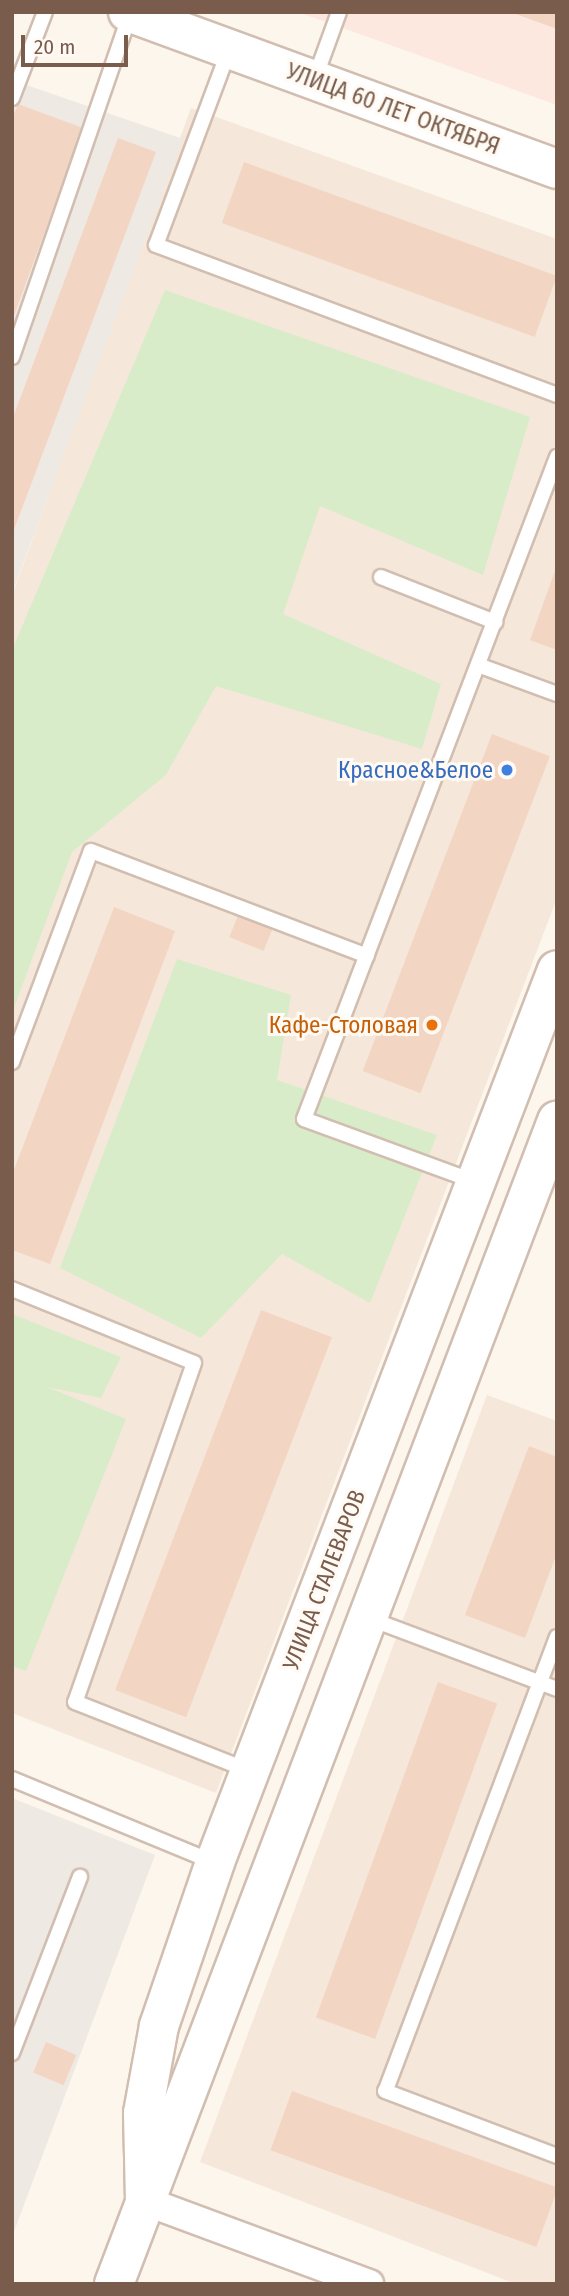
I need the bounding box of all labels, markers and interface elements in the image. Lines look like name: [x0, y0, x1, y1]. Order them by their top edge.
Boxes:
scale bar: [24, 21, 131, 65]
text: 20 m: [34, 34, 75, 60]
street label: УЛИЦА 60 ЛЕТ ОКТЯБРЯ: [283, 58, 503, 160]
place label: Красное&Белое: [338, 756, 493, 784]
marker: Красное&Белое: [499, 762, 515, 778]
place label: Кафе-Столовая: [269, 1011, 418, 1039]
marker: Кафе-Столовая: [424, 1017, 440, 1033]
street label: УЛИЦА СТАЛЕВАРОВ: [277, 1486, 371, 1674]

